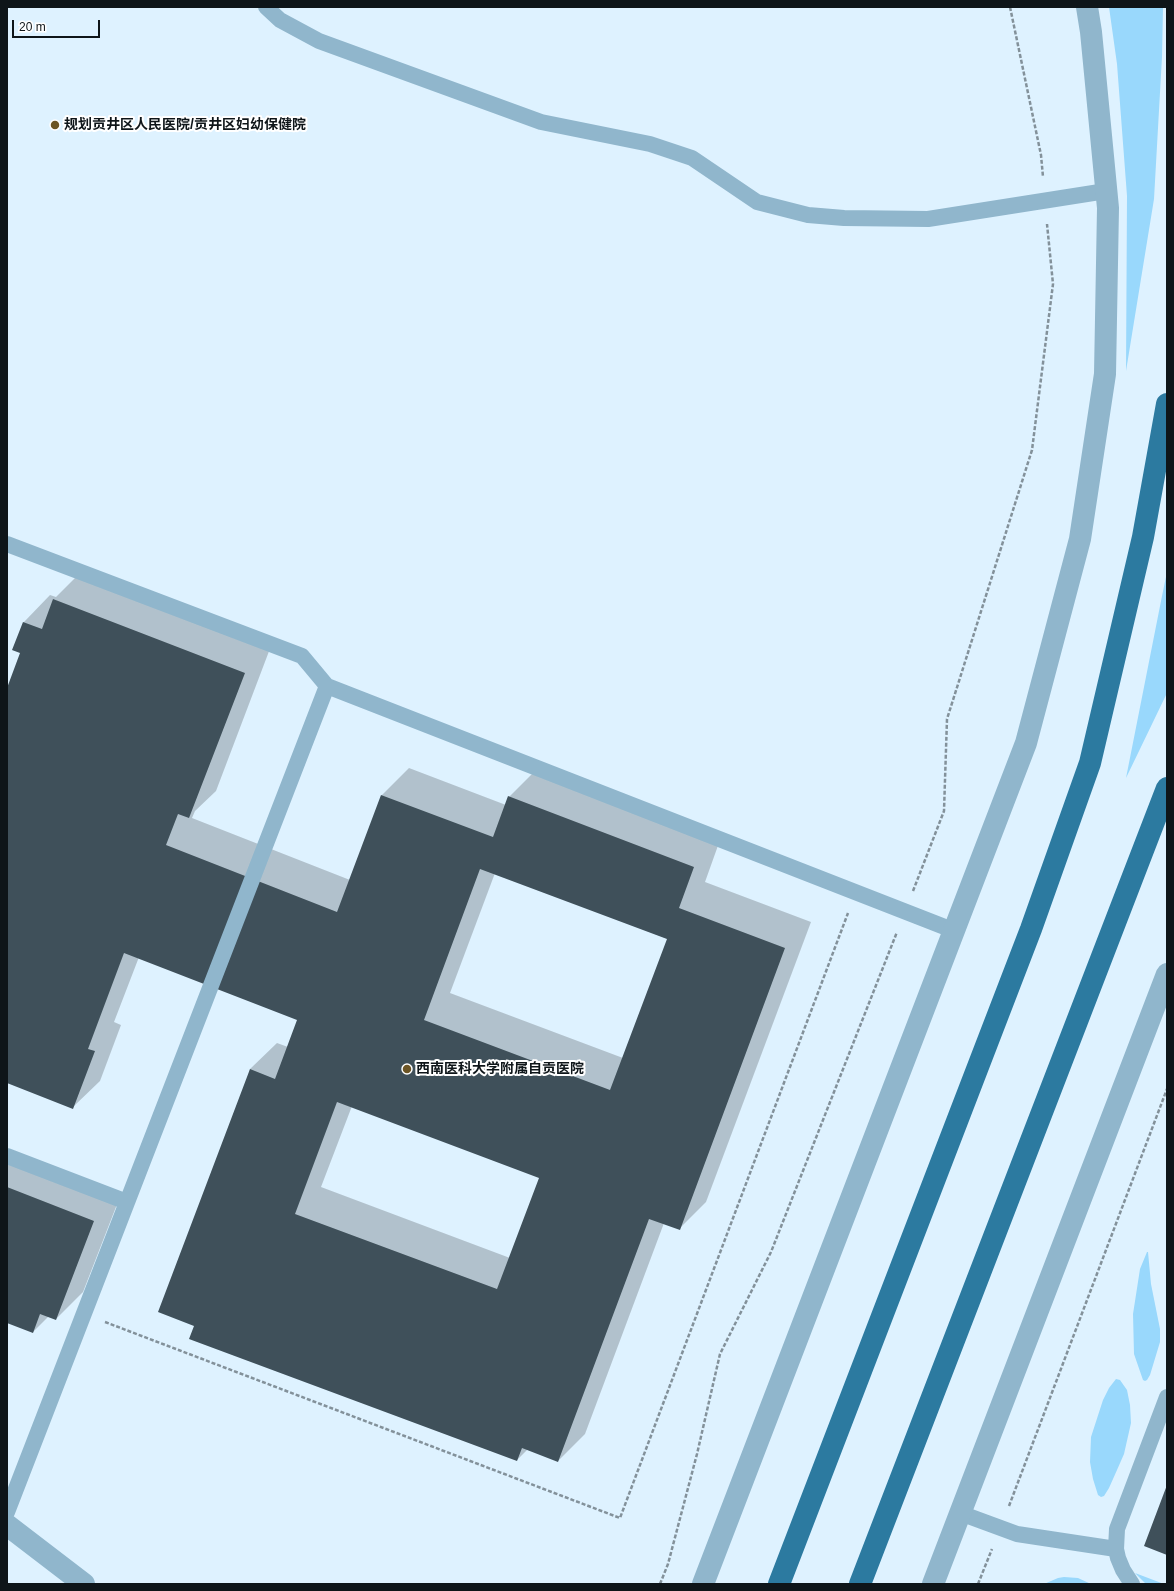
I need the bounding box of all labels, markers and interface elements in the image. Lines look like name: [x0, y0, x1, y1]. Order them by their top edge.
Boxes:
scale bar: [14, 12, 102, 38]
text: 20 m: [19, 20, 46, 34]
place label: 规划贡井区人民医院/贡井区妇幼保健院: [64, 117, 306, 133]
marker: 规划贡井区人民医院/贡井区妇幼保健院: [49, 119, 61, 131]
place label: 西南医科大学附属自贡医院: [416, 1061, 584, 1077]
marker: 西南医科大学附属自贡医院: [401, 1063, 413, 1075]

